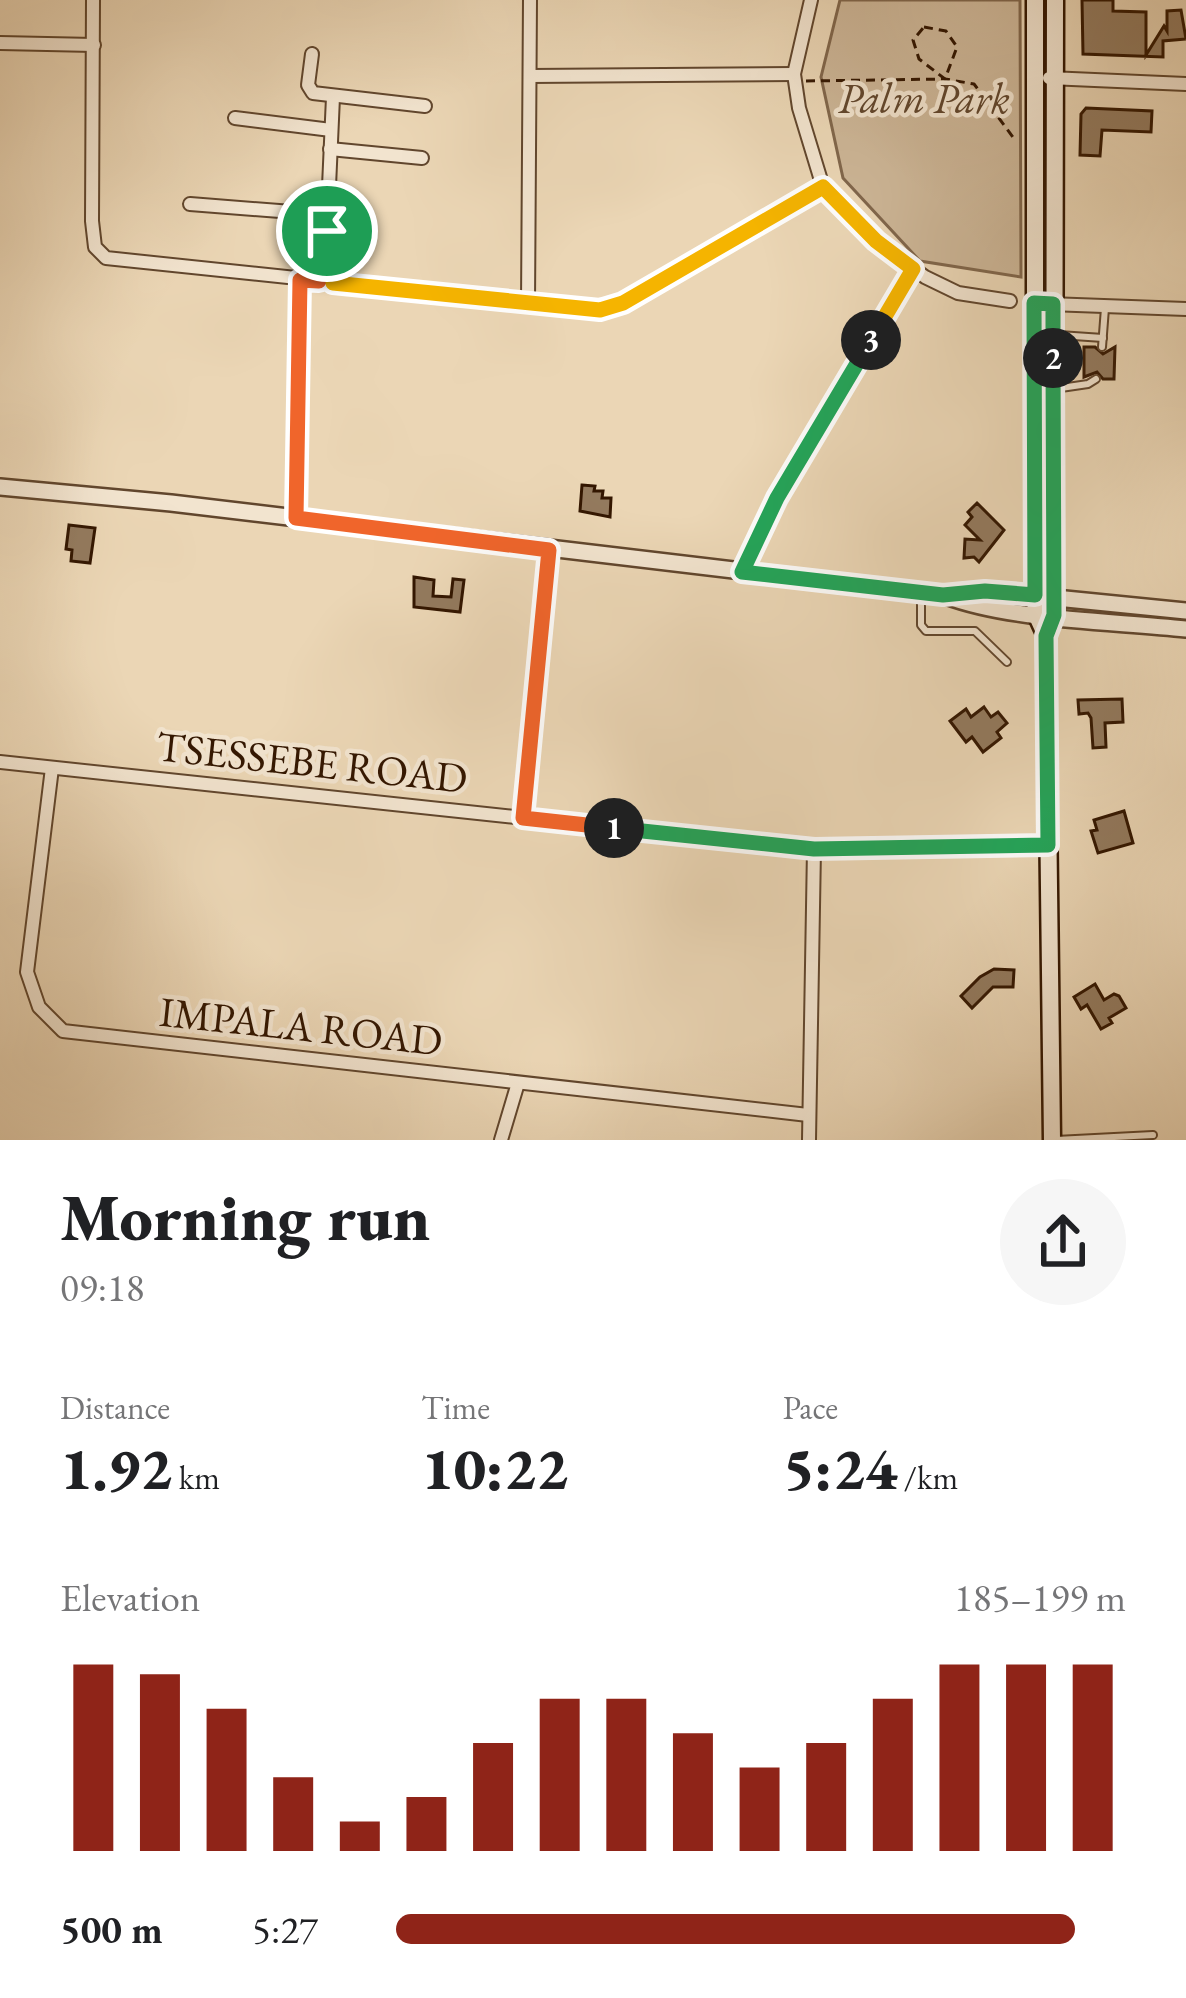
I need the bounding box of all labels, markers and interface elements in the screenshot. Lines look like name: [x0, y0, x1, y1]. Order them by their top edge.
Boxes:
park label: Palm Park: [838, 71, 1010, 126]
pin: [276, 180, 378, 282]
icon: arrive: [294, 198, 360, 264]
pin: 3: [841, 310, 901, 370]
text: 3: [862, 318, 880, 361]
pin: 2: [1023, 328, 1083, 388]
text: 2: [1044, 336, 1062, 379]
street label: TSESSEBE ROAD: [154, 718, 470, 806]
pin: 1: [584, 798, 644, 858]
text: 1: [605, 806, 623, 849]
street label: IMPALA ROAD: [157, 984, 445, 1068]
text: Morning run: [60, 1174, 430, 1260]
button: share: [1000, 1179, 1126, 1305]
text: 09:18: [60, 1262, 145, 1313]
text: Distance: [60, 1386, 170, 1429]
text: Time: [421, 1386, 490, 1429]
text: Pace: [783, 1386, 838, 1429]
text: 1.92: [60, 1429, 172, 1507]
text: 10:22: [421, 1429, 568, 1507]
text: 5:24: [783, 1429, 897, 1507]
text: km: [172, 1456, 220, 1499]
text: /km: [897, 1456, 958, 1499]
text: Elevation: [60, 1572, 200, 1623]
text: 185–199 m: [954, 1572, 1126, 1623]
text: 500 m: [60, 1904, 163, 1955]
text: 5:27: [252, 1904, 318, 1955]

